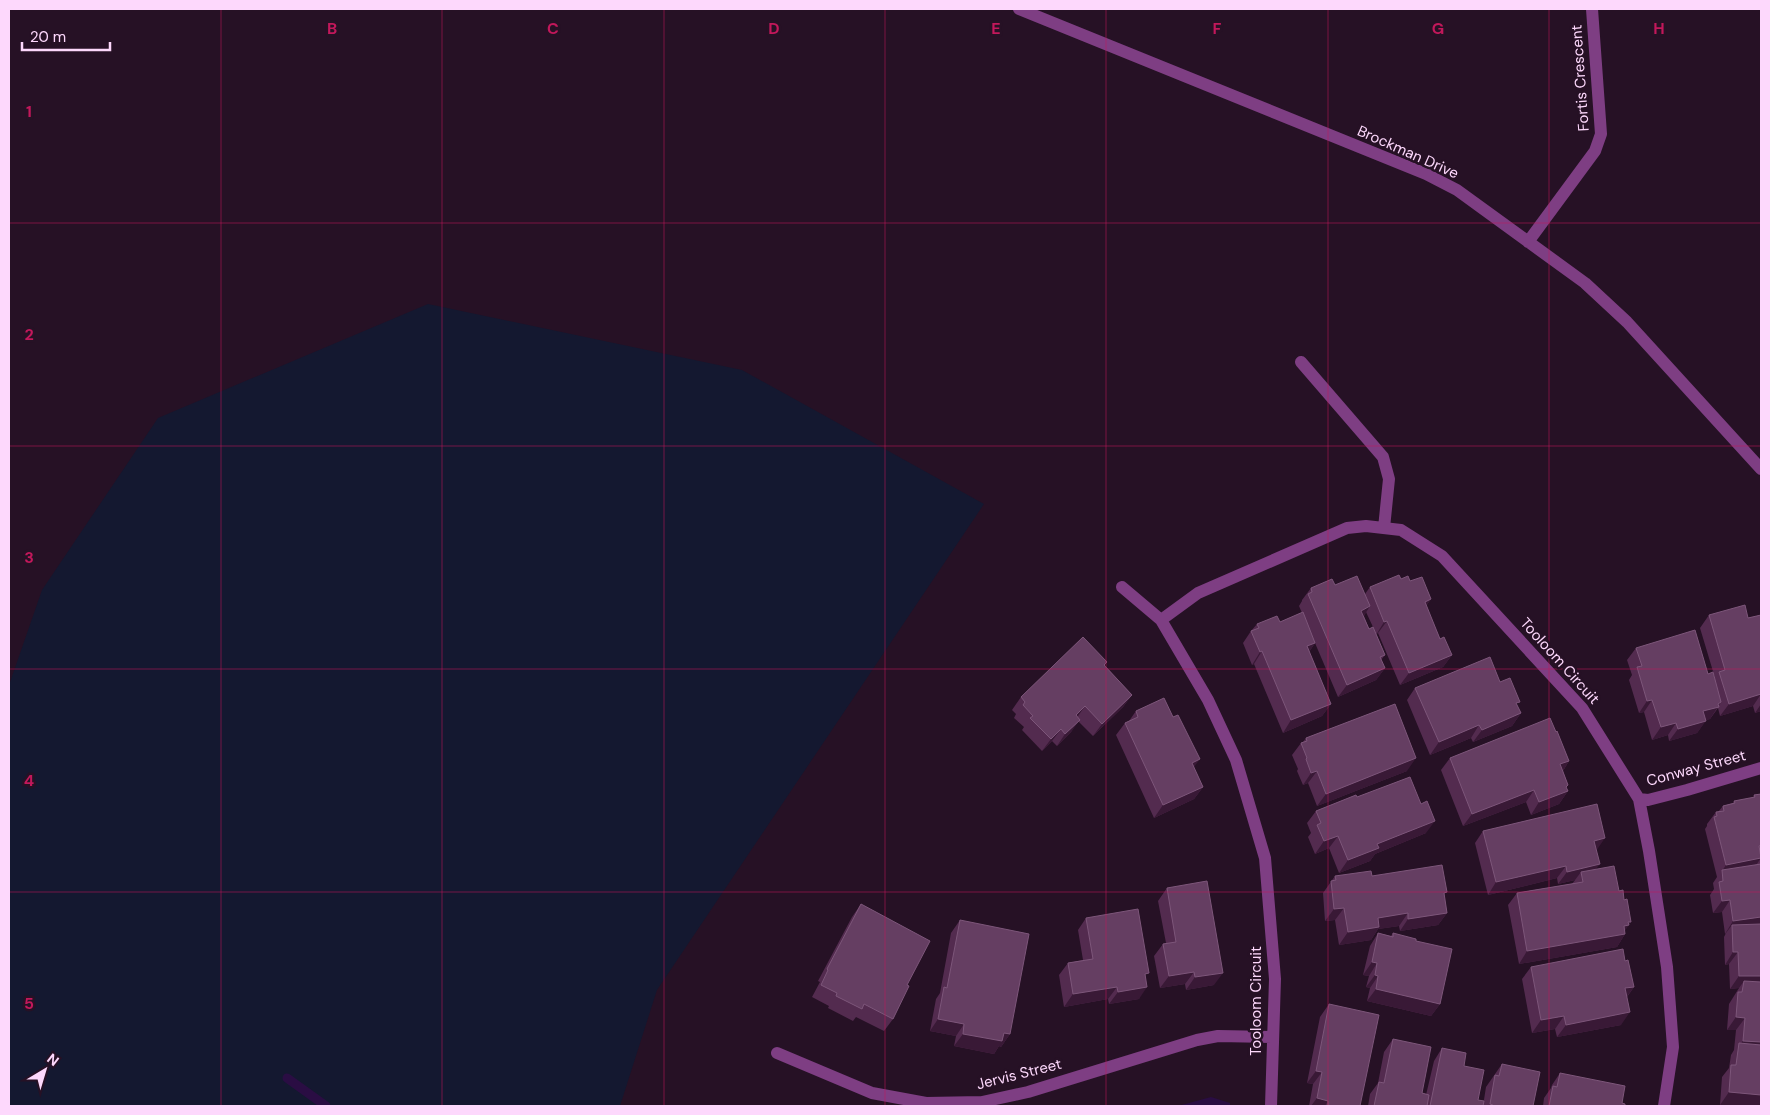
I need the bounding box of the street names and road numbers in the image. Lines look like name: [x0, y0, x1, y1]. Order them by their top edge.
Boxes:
street label: Fortis Crescent: [1566, 24, 1594, 132]
street label: Brockman Drive: [1354, 121, 1462, 183]
street label: Tooloom Circuit: [1516, 614, 1604, 709]
street label: Conway Street: [1644, 745, 1748, 791]
street label: Tooloom Circuit: [1246, 946, 1266, 1056]
street label: Jervis Street: [974, 1054, 1064, 1094]

